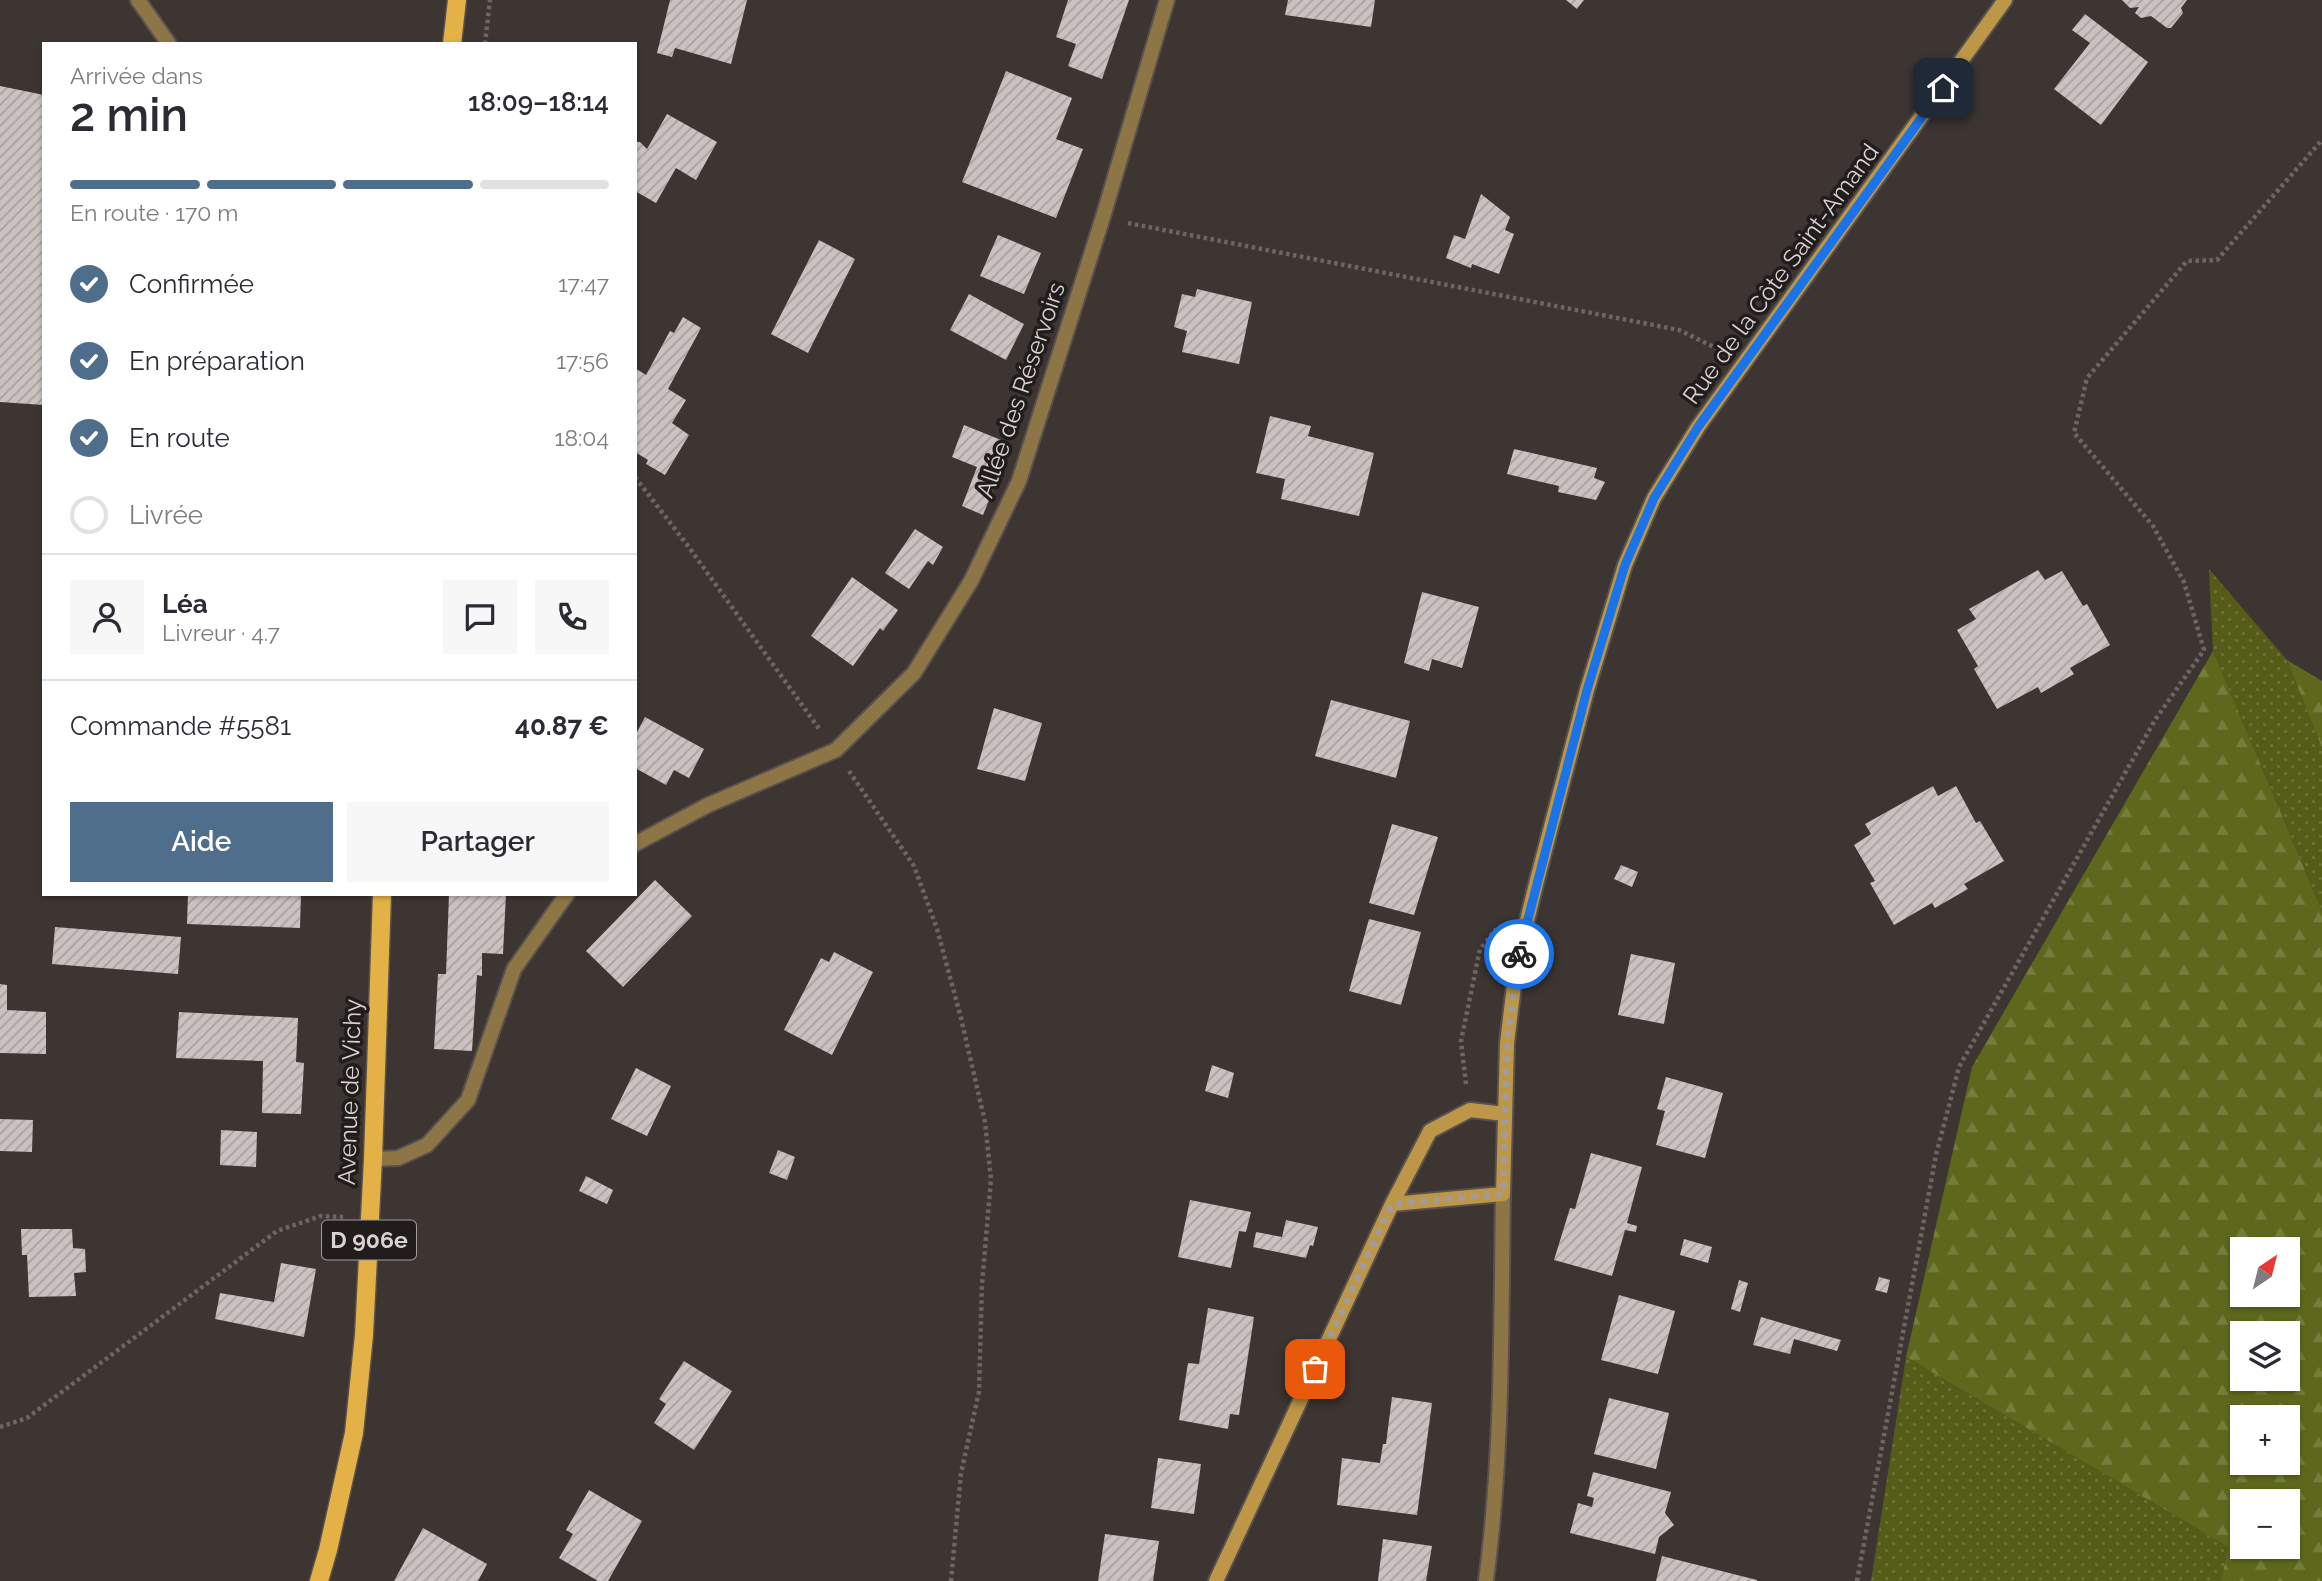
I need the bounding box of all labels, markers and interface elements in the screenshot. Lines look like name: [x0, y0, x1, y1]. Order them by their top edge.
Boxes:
pin: [1913, 58, 1973, 118]
text: Arrivée dans: [70, 62, 203, 89]
icon: home: [1924, 69, 1962, 107]
text: 18:09–18:14: [468, 87, 609, 117]
text: 2 min: [70, 88, 188, 142]
street label: Rue de la Côte Saint-Amand: [1676, 138, 1885, 409]
text: En route · 170 m: [70, 199, 238, 226]
icon: check: [70, 265, 108, 303]
text: Confirmée: [129, 269, 254, 299]
text: 17:47: [558, 270, 609, 297]
street label: Allée des Réservoirs: [970, 278, 1071, 501]
icon: check: [70, 342, 108, 380]
text: En préparation: [129, 346, 305, 376]
text: 17:56: [556, 347, 609, 374]
icon: check: [70, 419, 108, 457]
text: En route: [129, 423, 230, 453]
text: 18:04: [555, 424, 609, 451]
text: Livrée: [129, 500, 203, 530]
button: person: [70, 580, 144, 654]
button: chat: [443, 580, 517, 654]
button: phone: [535, 580, 609, 654]
text: Léa: [162, 589, 208, 619]
text: Livreur · 4.7: [162, 619, 280, 646]
text: Commande #5581: [70, 711, 291, 741]
text: 40.87 €: [515, 711, 609, 741]
button: Aide: [70, 802, 333, 882]
button: Partager: [347, 802, 609, 882]
courier: [1484, 919, 1554, 989]
icon: bike: [1500, 935, 1538, 973]
street label: Avenue de Vichy: [332, 999, 367, 1185]
road number: D 906e: [322, 1220, 416, 1260]
north arrow: [2230, 1237, 2300, 1307]
map controls: [2230, 1237, 2300, 1559]
button: layers: [2230, 1321, 2300, 1391]
pin: [1285, 1339, 1345, 1399]
icon: bag: [1296, 1350, 1334, 1388]
button: +: [2230, 1405, 2300, 1475]
button: −: [2230, 1489, 2300, 1559]

